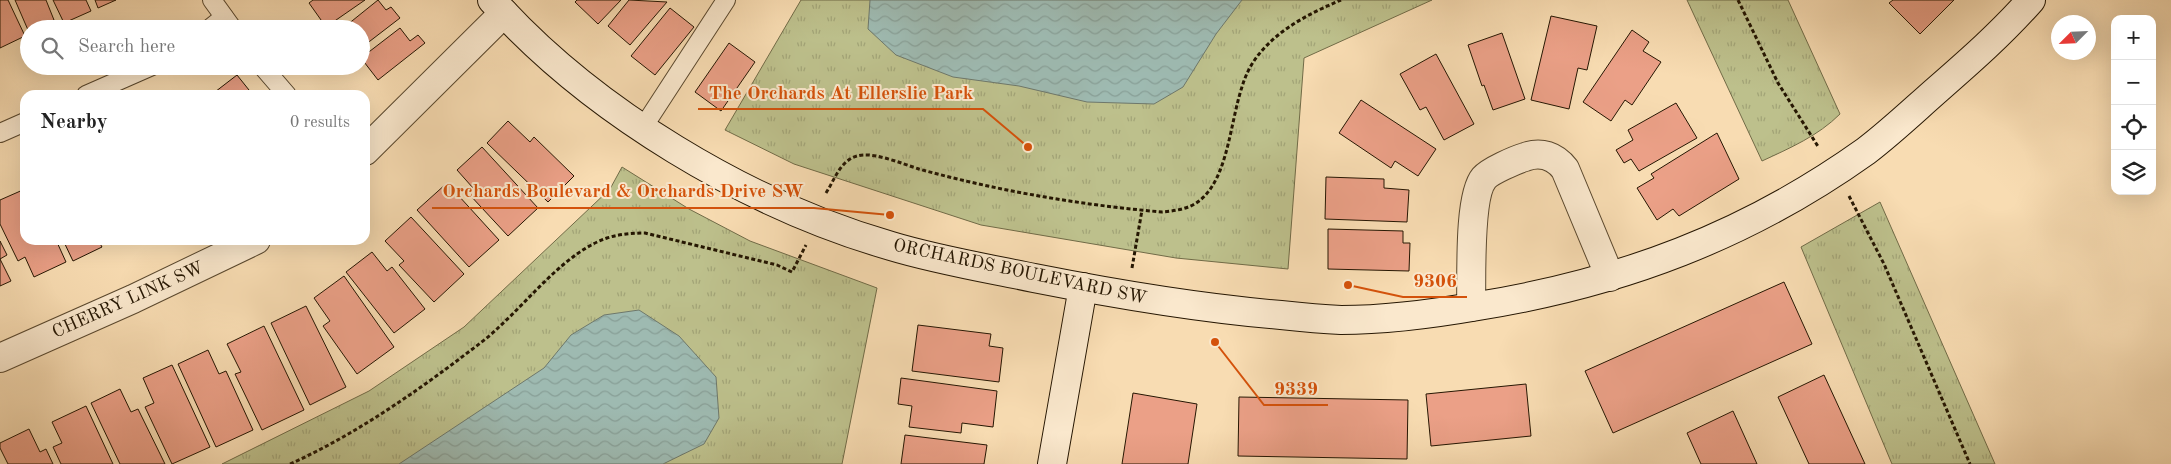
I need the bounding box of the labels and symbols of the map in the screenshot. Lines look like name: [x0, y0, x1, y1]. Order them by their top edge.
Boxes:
north arrow: [2051, 15, 2096, 60]
callout: The Orchards At Ellerslie Park: [698, 75, 983, 109]
text: The Orchards At Ellerslie Park: [708, 85, 974, 104]
callout: Orchards Boulevard & Orchards Drive SW: [432, 174, 814, 208]
text: Orchards Boulevard & Orchards Drive SW: [442, 183, 804, 202]
street label: ORCHARDS BOULEVARD SW: [891, 236, 1149, 308]
street label: CHERRY LINK SW: [50, 258, 206, 342]
callout: 9306: [1403, 263, 1467, 297]
text: 9306: [1413, 273, 1457, 292]
callout: 9339: [1264, 371, 1328, 405]
text: 9339: [1274, 381, 1318, 400]

